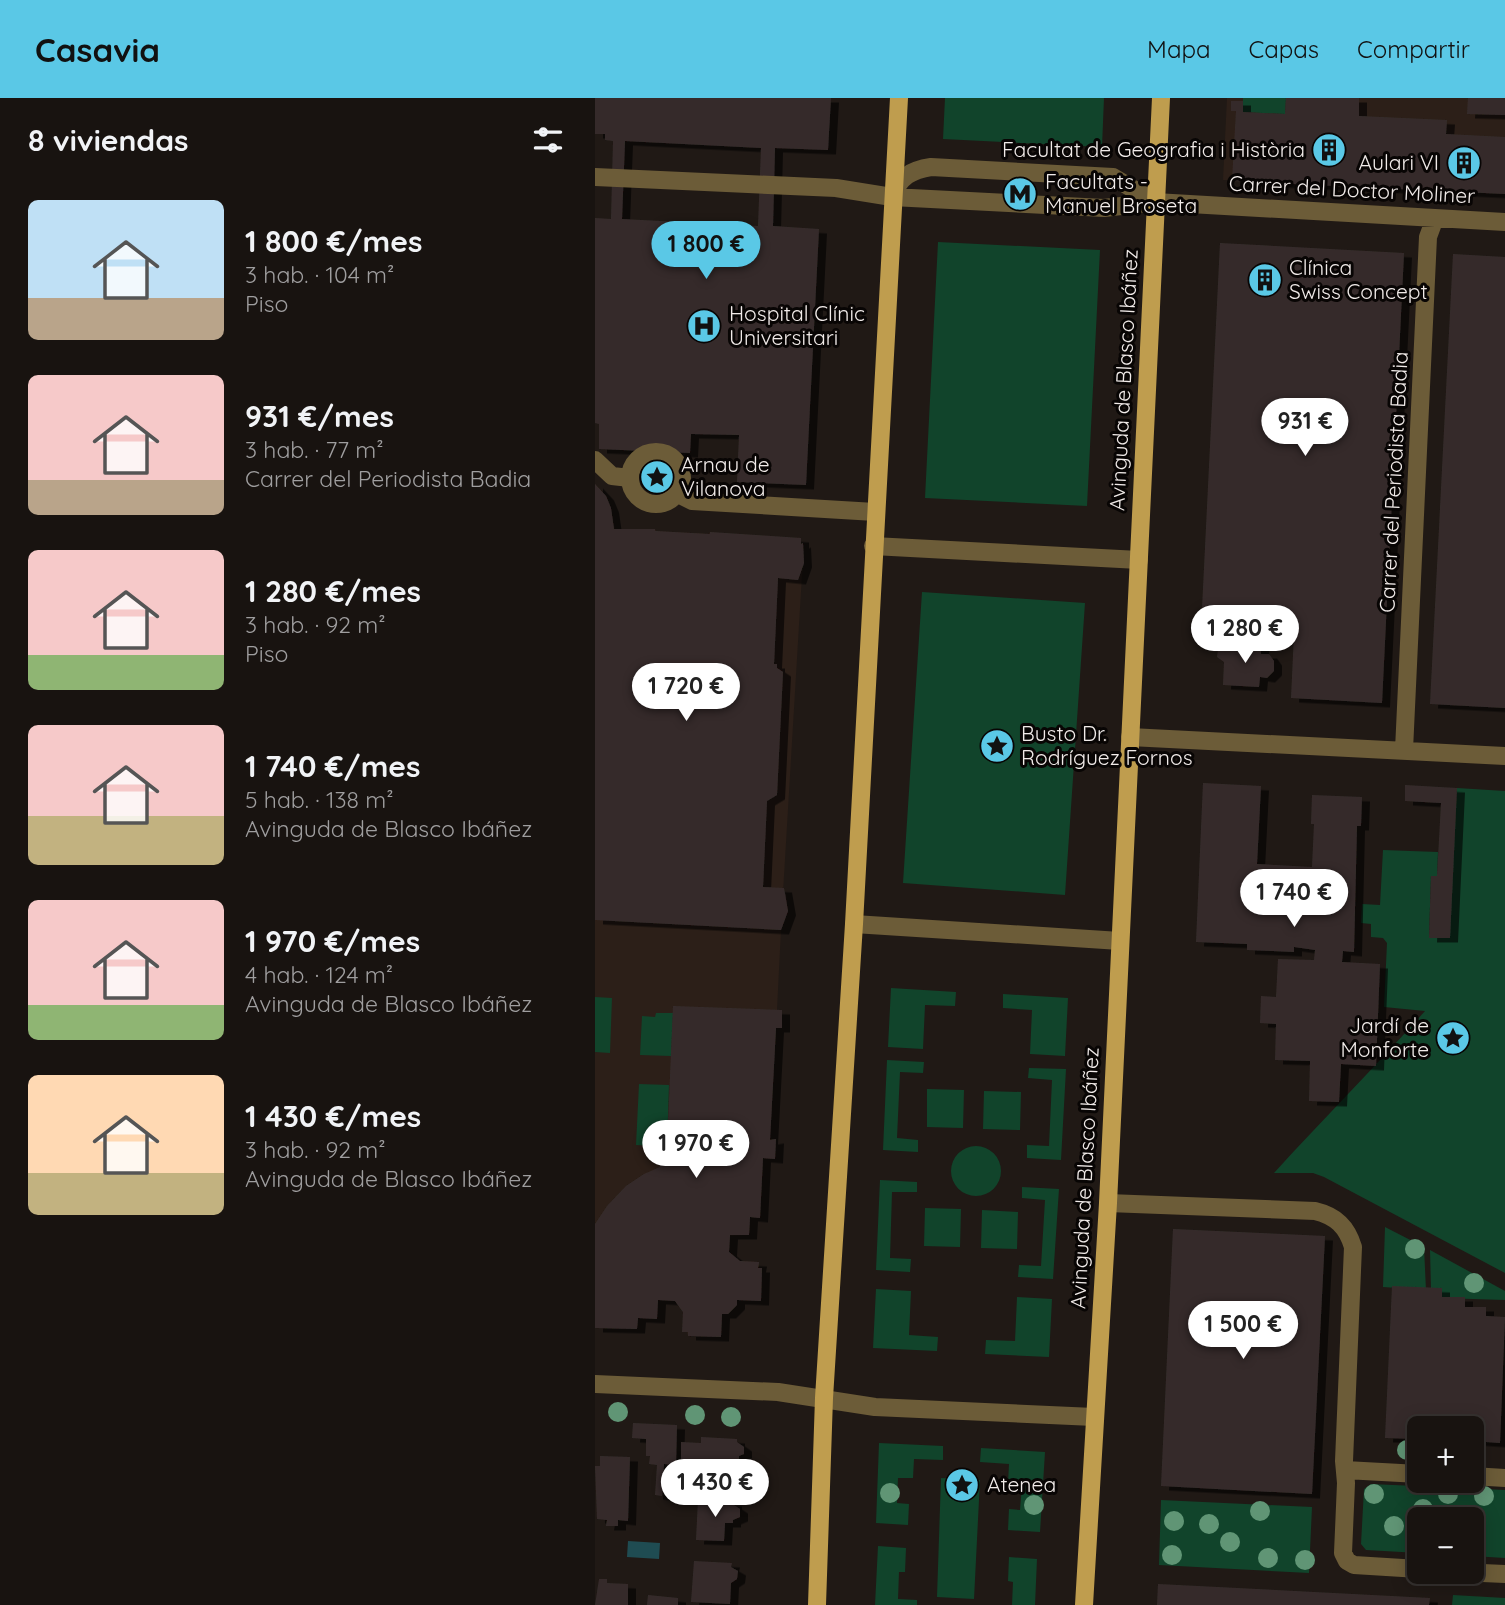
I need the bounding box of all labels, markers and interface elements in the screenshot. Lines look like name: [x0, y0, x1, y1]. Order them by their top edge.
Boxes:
text: Casavia: [35, 29, 160, 70]
text: Mapa: [1147, 34, 1211, 64]
text: Capas: [1249, 34, 1319, 64]
text: Compartir: [1357, 34, 1470, 64]
text: 8 viviendas: [28, 121, 188, 159]
icon: filters: [529, 121, 567, 159]
building icon: Facultat de Geografia i Història: [1310, 131, 1348, 169]
place label: Facultat de Geografia i Història: [1002, 136, 1305, 162]
building icon: Aulari VI: [1445, 144, 1483, 182]
place label: Aulari VI: [1359, 149, 1439, 175]
place label: Facultats - Manuel Broseta: [1045, 168, 1197, 218]
street label: Carrer del Doctor Moliner: [1228, 170, 1476, 208]
metro station icon: Facultats - Manuel Broseta: [1001, 175, 1039, 213]
text: 1 800 €/mes: [245, 222, 422, 260]
pin: 1 800 €: [641, 222, 771, 281]
icon: home: [84, 228, 168, 312]
text: 1 800 €: [667, 229, 745, 258]
street label: Avinguda de Blasco Ibáñez: [1103, 248, 1143, 512]
place label: Clínica Swiss Concept: [1289, 254, 1428, 304]
text: 3 hab. · 104 m²: [245, 260, 394, 289]
building icon: Clínica Swiss Concept: [1246, 261, 1284, 299]
text: Piso: [245, 289, 288, 318]
place label: Hospital Clínic Universitari: [729, 300, 865, 350]
hospital icon: Hospital Clínic Universitari: [685, 307, 723, 345]
street label: Carrer del Periodista Badia: [1373, 351, 1413, 613]
text: 931 €/mes: [245, 397, 394, 435]
pin: 931 €: [1256, 398, 1354, 458]
icon: home: [84, 403, 168, 487]
text: 931 €: [1277, 406, 1333, 435]
text: 3 hab. · 77 m²: [245, 435, 384, 464]
place label: Arnau de Vilanova: [681, 451, 770, 501]
place icon: Arnau de Vilanova: [638, 458, 676, 496]
text: Carrer del Periodista Badia: [245, 464, 531, 493]
text: 1 280 €/mes: [245, 572, 421, 610]
icon: home: [84, 578, 168, 662]
pin: 1 280 €: [1180, 606, 1310, 665]
text: 3 hab. · 92 m²: [245, 610, 386, 639]
text: 1 280 €: [1207, 613, 1283, 642]
text: Piso: [245, 639, 288, 668]
pin: 1 720 €: [621, 664, 751, 723]
text: 1 720 €: [648, 671, 724, 700]
place label: Busto Dr. Rodríguez Fornos: [1021, 720, 1193, 770]
place icon: Busto Dr. Rodríguez Fornos: [978, 727, 1016, 765]
text: 1 740 €/mes: [245, 747, 420, 785]
icon: home: [84, 753, 168, 837]
text: 5 hab. · 138 m²: [245, 785, 394, 814]
text: Avinguda de Blasco Ibáñez: [245, 814, 532, 843]
pin: 1 740 €: [1229, 870, 1359, 929]
text: 1 740 €: [1256, 877, 1332, 906]
text: 1 970 €/mes: [245, 922, 420, 960]
icon: home: [84, 928, 168, 1012]
text: 4 hab. · 124 m²: [245, 960, 393, 989]
text: Avinguda de Blasco Ibáñez: [245, 989, 532, 1018]
place label: Jardí de Monforte: [1340, 1012, 1429, 1062]
place icon: Jardí de Monforte: [1434, 1019, 1472, 1057]
street label: Avinguda de Blasco Ibáñez: [1064, 1046, 1104, 1310]
text: 1 430 €/mes: [245, 1097, 421, 1135]
icon: home: [84, 1103, 168, 1187]
pin: 1 970 €: [631, 1121, 761, 1180]
text: 1 970 €: [658, 1128, 734, 1157]
text: 3 hab. · 92 m²: [245, 1135, 386, 1164]
text: Avinguda de Blasco Ibáñez: [245, 1164, 532, 1193]
pin: 1 500 €: [1178, 1302, 1308, 1361]
text: 1 500 €: [1204, 1309, 1282, 1338]
map controls: [1407, 1416, 1484, 1584]
button: +: [1407, 1416, 1484, 1493]
pin: 1 430 €: [650, 1460, 780, 1519]
place icon: Atenea: [943, 1466, 981, 1504]
text: 1 430 €: [677, 1467, 753, 1496]
place label: Atenea: [987, 1471, 1056, 1497]
button: −: [1407, 1507, 1484, 1584]

